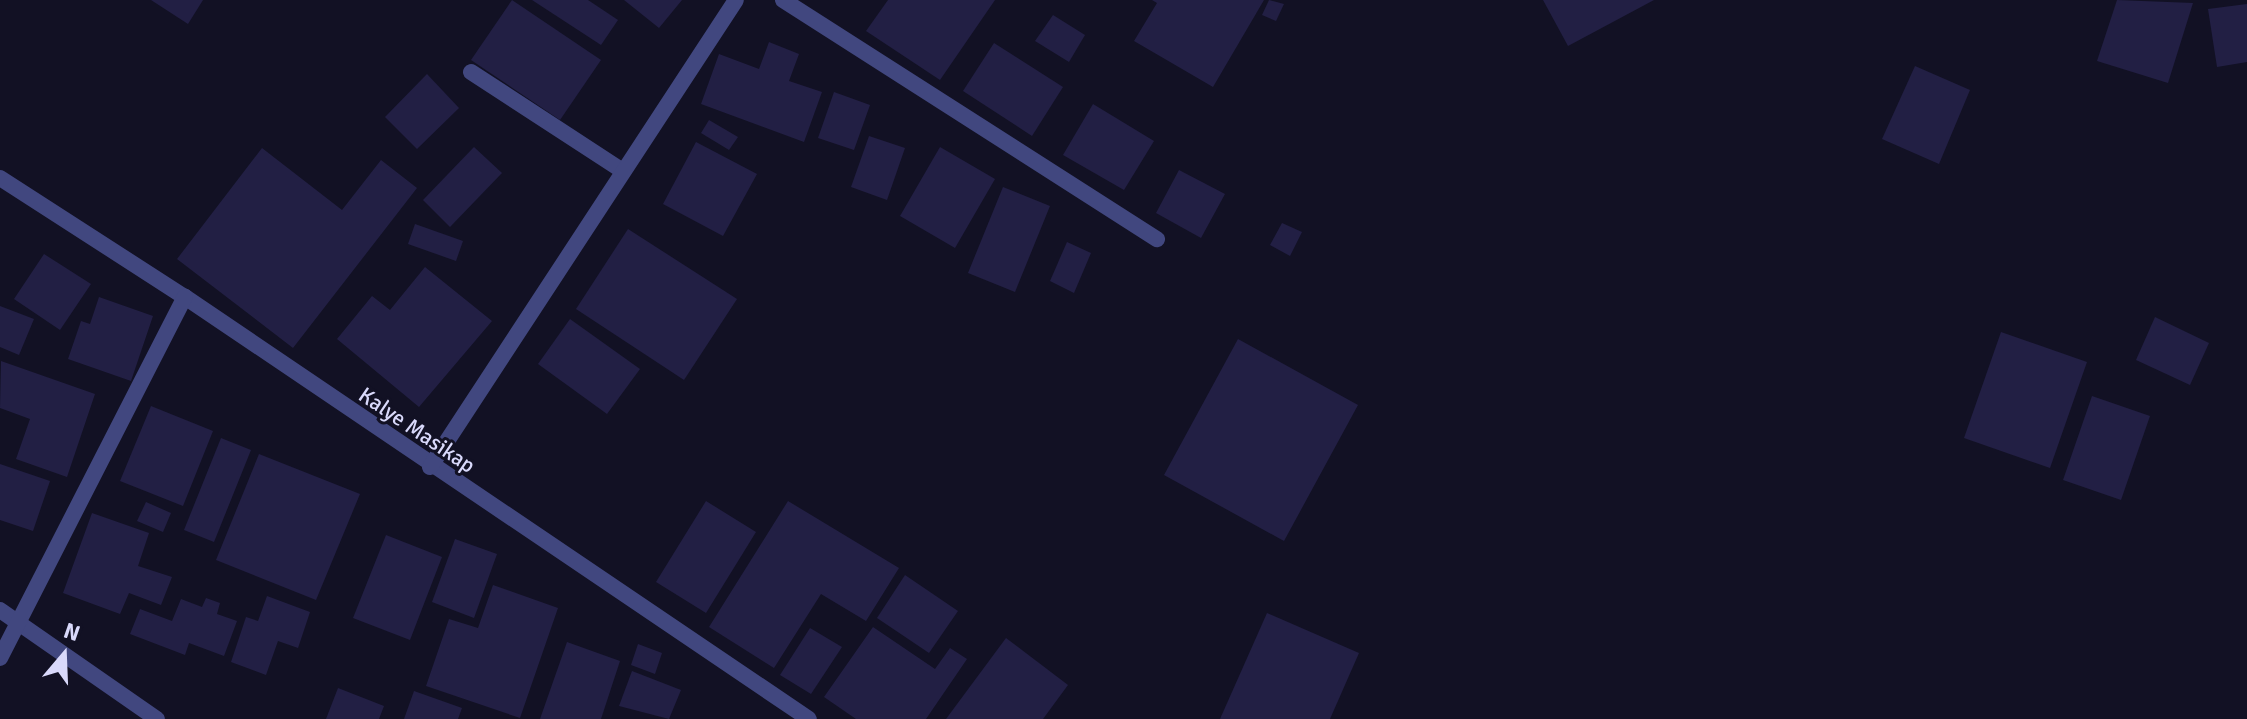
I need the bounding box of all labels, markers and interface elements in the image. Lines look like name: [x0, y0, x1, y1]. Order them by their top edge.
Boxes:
street label: Kalye Masikap: [354, 381, 480, 479]
north arrow: [24, 615, 104, 695]
text: N: [60, 617, 84, 647]

